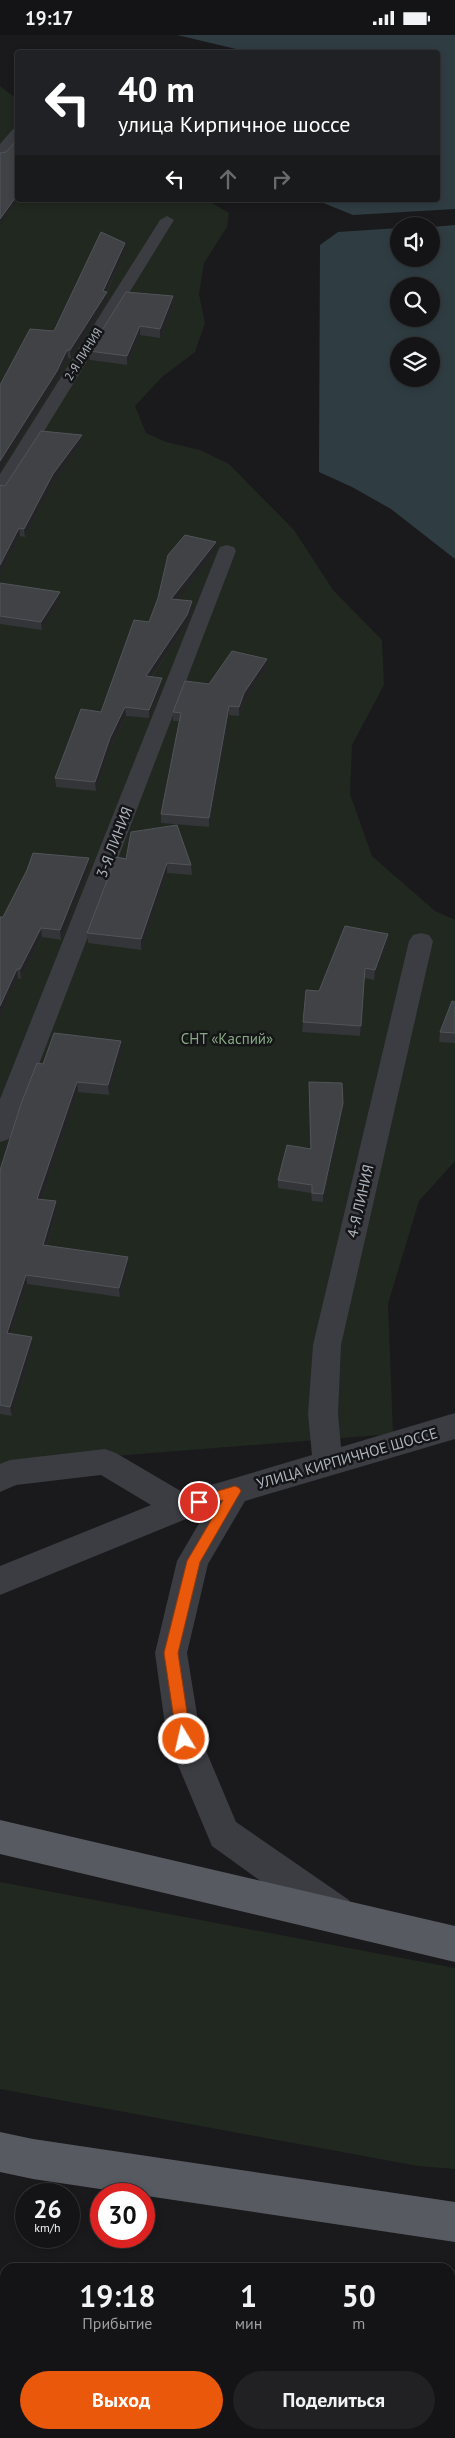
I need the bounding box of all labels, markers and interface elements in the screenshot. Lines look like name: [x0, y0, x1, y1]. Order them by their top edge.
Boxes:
text: 19:17: [25, 6, 73, 30]
text: 40 m: [118, 66, 195, 112]
icon: left: [35, 70, 100, 135]
text: улица Кирпичное шоссе: [118, 110, 350, 138]
icon: left: [161, 165, 189, 193]
icon: ahead: [214, 165, 242, 193]
icon: right: [267, 165, 295, 193]
map controls: [390, 217, 440, 387]
button: sound: [390, 217, 440, 267]
button: search: [390, 277, 440, 327]
street label: 2-Я ЛИНИЯ: [61, 325, 105, 383]
button: layers: [390, 337, 440, 387]
street label: 3-Я ЛИНИЯ: [92, 804, 136, 880]
park label: СНТ «Каспий»: [181, 1029, 273, 1048]
street label: 4-Я ЛИНИЯ: [342, 1163, 378, 1239]
street label: УЛИЦА КИРПИЧНОЕ ШОССЕ: [254, 1423, 440, 1493]
pin: [178, 1481, 220, 1523]
icon: arrive: [185, 1488, 213, 1516]
position arrow: [157, 1712, 209, 1764]
speed limit sign: 30: [90, 2183, 155, 2248]
text: 26: [33, 2193, 62, 2225]
text: km/h: [34, 2220, 61, 2235]
text: 19:18: [79, 2276, 155, 2315]
text: 1: [240, 2276, 257, 2315]
text: 50: [342, 2276, 376, 2315]
text: Прибытие: [82, 2313, 153, 2333]
text: мин: [235, 2313, 262, 2333]
text: m: [352, 2313, 365, 2333]
button: Выход: [20, 2371, 223, 2429]
button: Поделиться: [233, 2371, 435, 2429]

